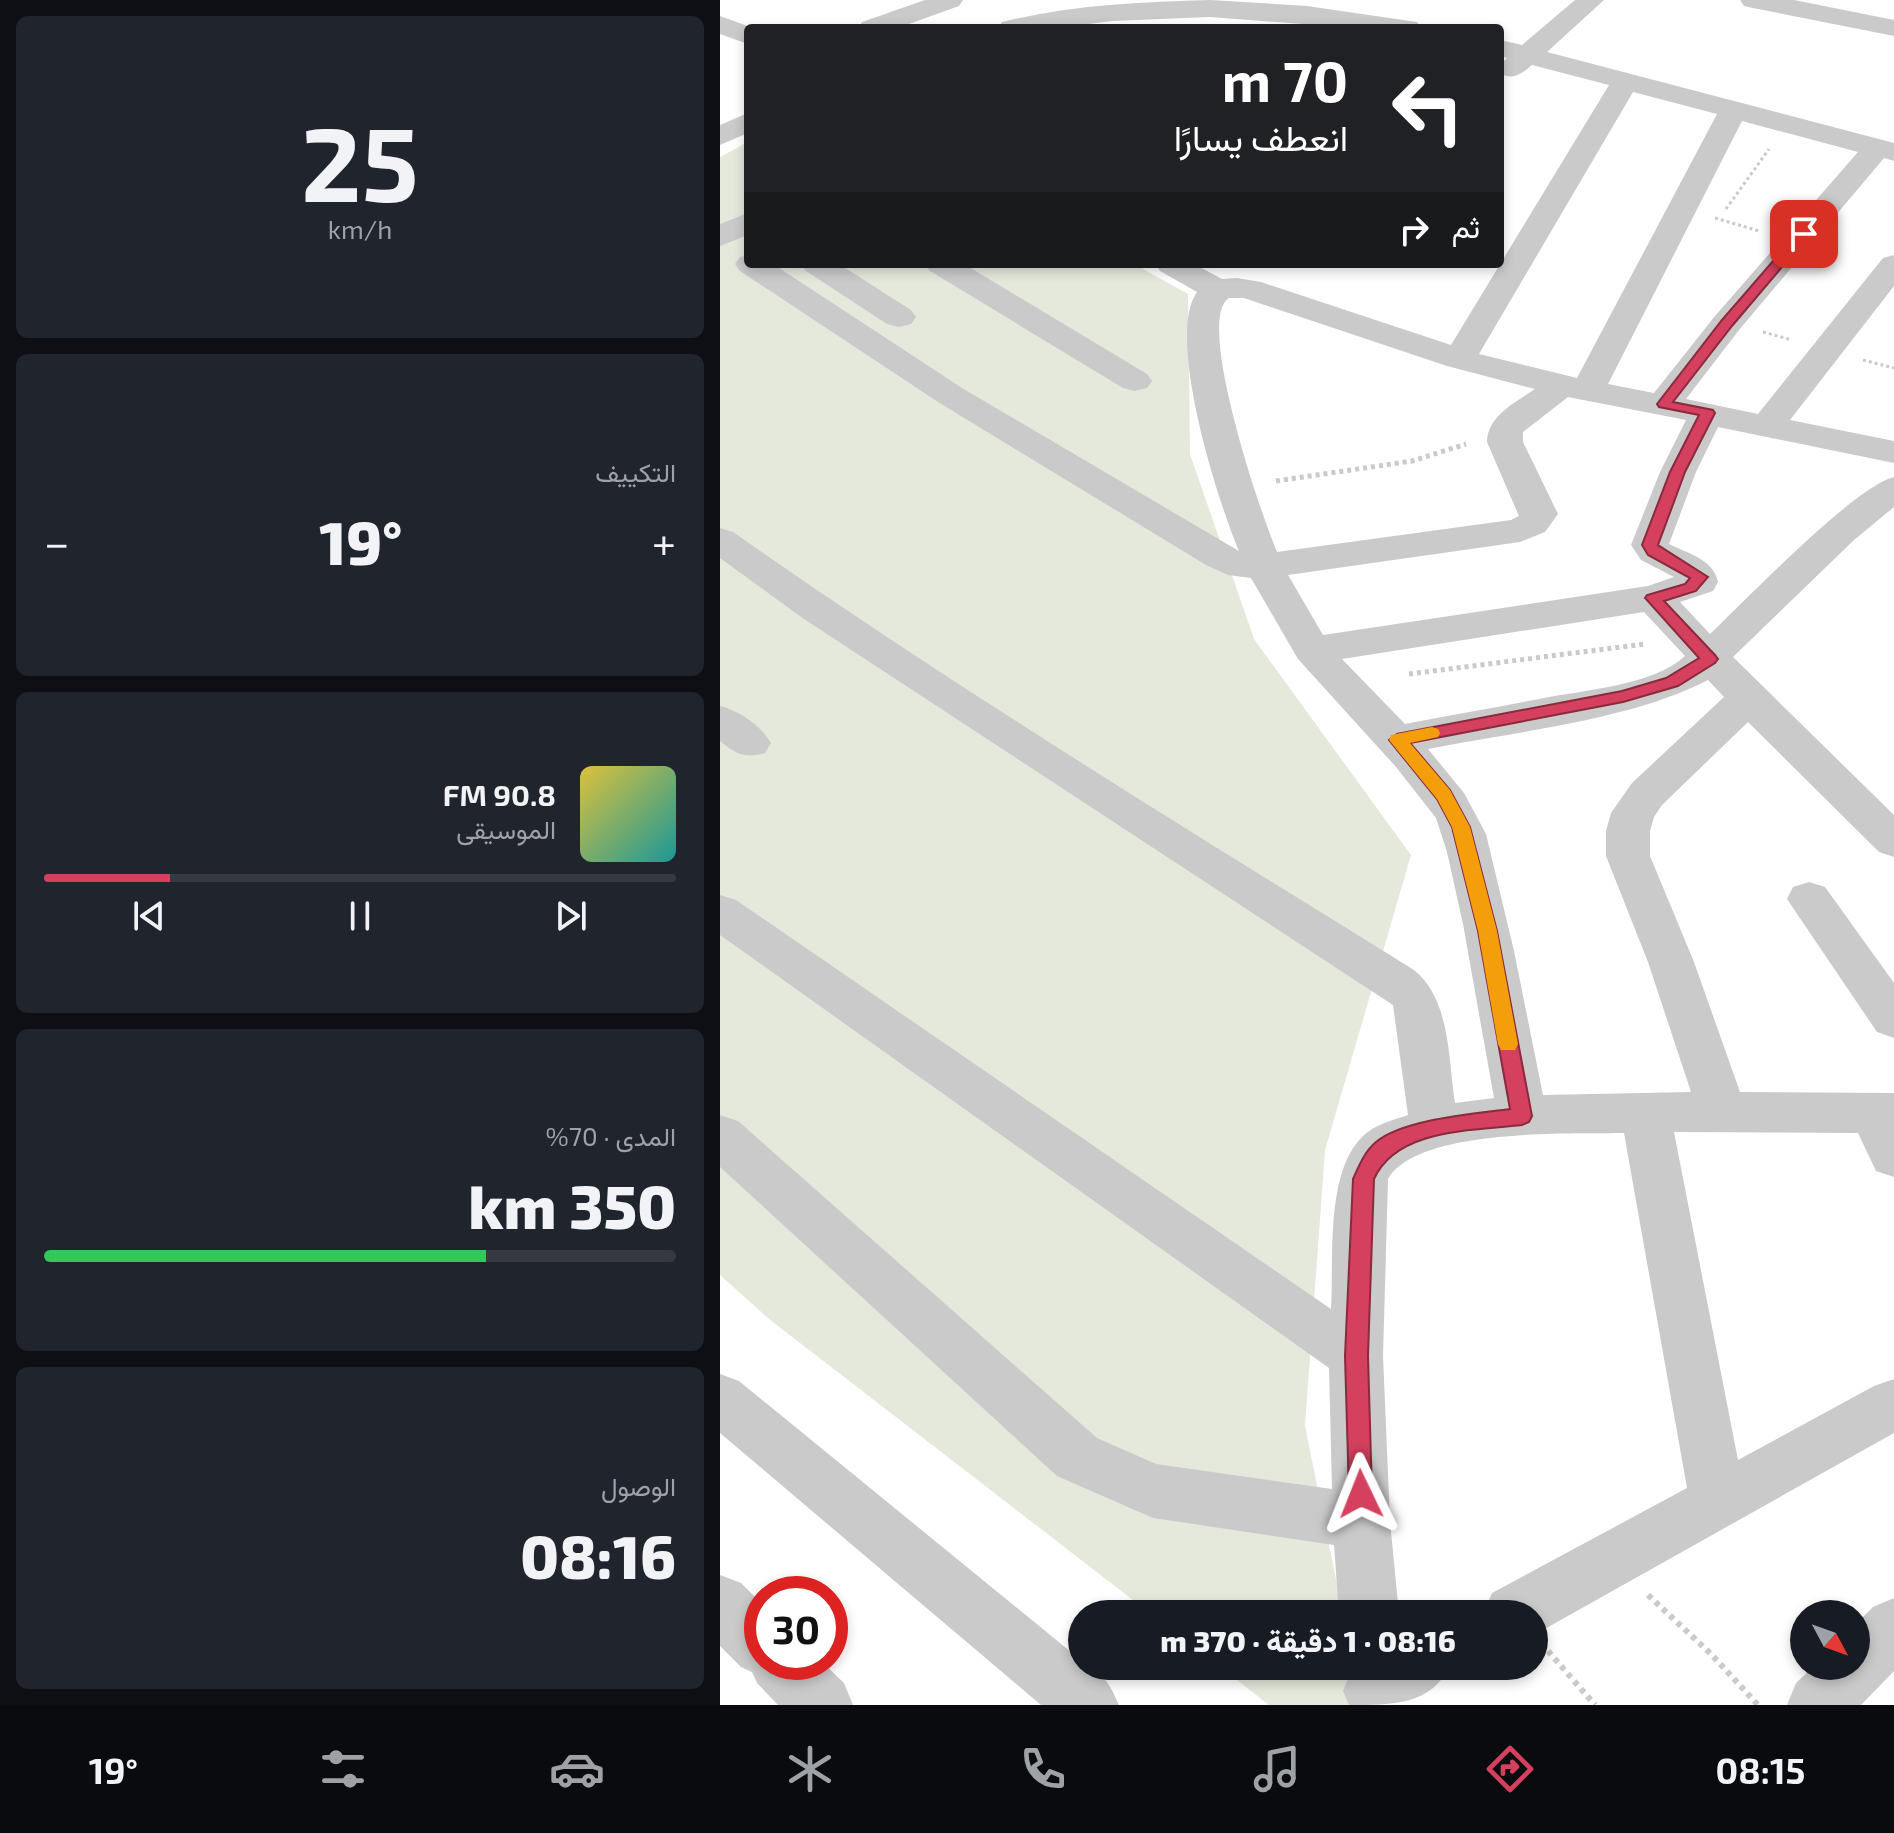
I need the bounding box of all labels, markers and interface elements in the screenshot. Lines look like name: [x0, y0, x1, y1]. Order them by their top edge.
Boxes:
text: 70 m: [1222, 46, 1348, 113]
icon: left: [1376, 56, 1480, 160]
text: 25: [301, 98, 419, 223]
text: انعطف يسارًا: [1174, 115, 1348, 158]
pin: [1770, 200, 1838, 268]
icon: right: [1392, 208, 1436, 252]
text: ثم: [1452, 208, 1480, 244]
icon: arrive: [1782, 212, 1826, 256]
text: km/h: [328, 213, 392, 244]
text: التكييف: [595, 456, 676, 487]
text: 19°: [319, 505, 402, 577]
text: −: [44, 515, 70, 568]
text: +: [652, 515, 676, 568]
text: 90.8 FM: [443, 776, 556, 812]
text: الموسيقى: [456, 813, 556, 844]
icon: previous: [127, 894, 171, 938]
icon: pause: [338, 894, 382, 938]
icon: next: [549, 894, 593, 938]
text: المدى · 70%: [545, 1120, 676, 1151]
text: 350 km: [468, 1169, 676, 1241]
position arrow: [1319, 1452, 1403, 1536]
text: الوصول: [601, 1470, 676, 1501]
text: 08:16: [520, 1519, 676, 1591]
speed limit sign: 30: [744, 1576, 848, 1680]
north arrow: [1790, 1600, 1870, 1680]
map controls: [1790, 1600, 1870, 1680]
text: 08:16 · 1 دقيقة · 370 m: [1160, 1622, 1456, 1658]
icon: filters: [315, 1741, 371, 1797]
icon: car: [549, 1741, 605, 1797]
icon: climate: [782, 1741, 838, 1797]
icon: phone: [1015, 1741, 1071, 1797]
icon: music: [1249, 1741, 1305, 1797]
icon: directions: [1482, 1741, 1538, 1797]
text: 19°: [89, 1748, 138, 1791]
text: 08:15: [1716, 1748, 1805, 1791]

